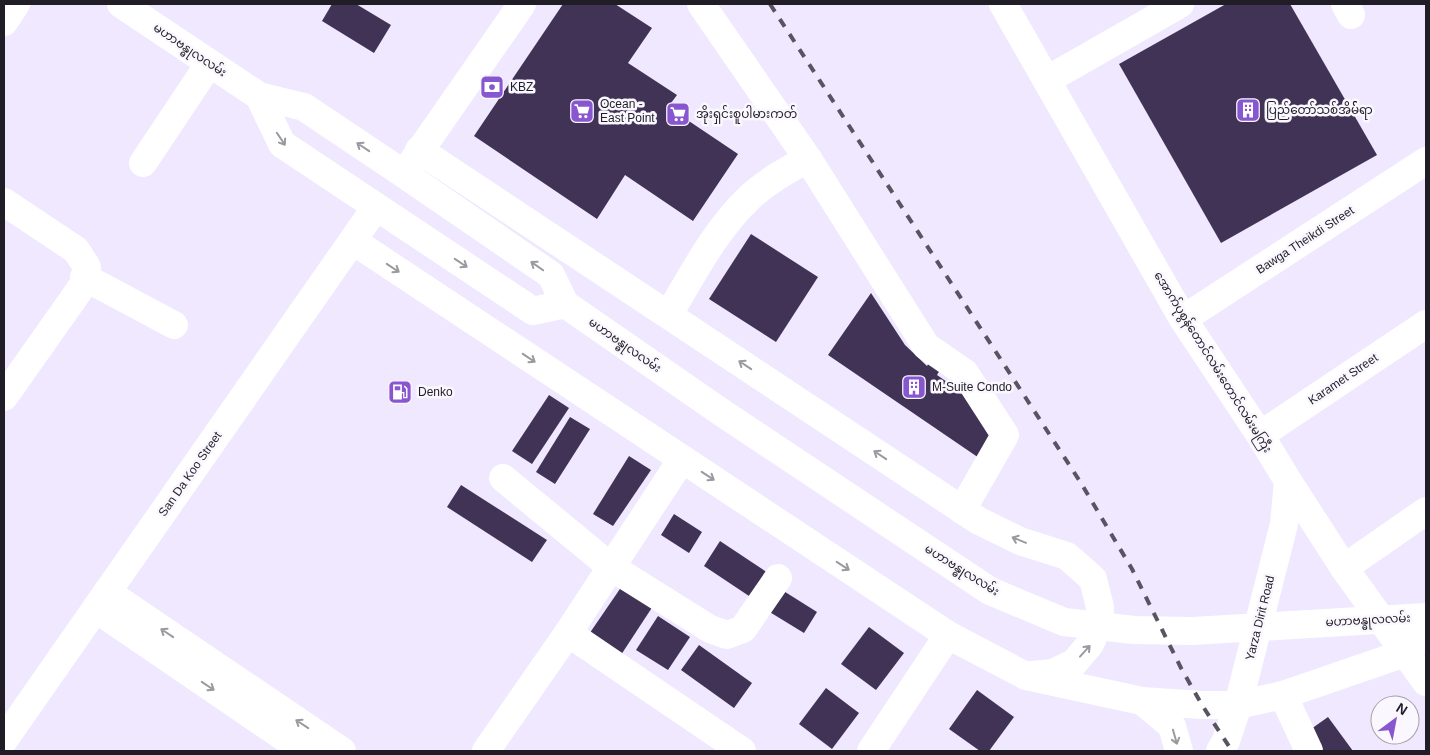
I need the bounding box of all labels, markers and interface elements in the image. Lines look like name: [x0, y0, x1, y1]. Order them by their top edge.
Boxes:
street label: မဟာဗန္ဓုလလမ်း: [149, 19, 230, 82]
bank icon: KBZ: [479, 74, 505, 100]
place label: KBZ: [510, 80, 533, 94]
place label: Ocean - East Point: [600, 97, 655, 125]
building icon: ပြည်တော်သစ်အိမ််ရာ: [1235, 97, 1261, 123]
supermarket icon: Ocean - East Point: [569, 98, 595, 124]
supermarket icon: အိုးရှင်းစူပါမားကတ်: [665, 101, 691, 127]
place label: ပြည်တော်သစ်အိမ််ရာ: [1266, 101, 1373, 120]
place label: အိုးရှင်းစူပါမားကတ်: [696, 105, 797, 124]
one-way arrow: [276, 132, 286, 146]
one-way arrow: [356, 141, 370, 152]
street label: Bawga Theikdi Street: [1253, 203, 1357, 277]
one-way arrow: [453, 258, 467, 268]
one-way arrow: [530, 261, 544, 271]
one-way arrow: [386, 263, 400, 273]
street label: အောက်ပုစွန်တောင်လမ်းတောင်လမ်းမကြီး: [1149, 268, 1276, 457]
street label: မဟာဗန္ဓုလလမ်း: [584, 313, 665, 378]
street label: Karamet Street: [1306, 350, 1381, 407]
one-way arrow: [521, 353, 535, 363]
one-way arrow: [739, 360, 753, 370]
building icon: M-Suite Condo: [901, 374, 927, 400]
fuel station icon: Denko: [387, 379, 413, 405]
place label: M-Suite Condo: [932, 380, 1012, 394]
place label: Denko: [418, 385, 453, 399]
street label: San Da Koo Street: [156, 428, 225, 519]
one-way arrow: [874, 450, 888, 460]
one-way arrow: [700, 472, 714, 482]
one-way arrow: [1012, 534, 1027, 544]
street label: မဟာဗန္ဓုလလမ်း: [920, 540, 1003, 601]
one-way arrow: [836, 561, 850, 571]
street label: Yarza Dirit Road: [1243, 574, 1277, 662]
street label: မဟာဗန္ဓုလလမ်း: [1325, 609, 1411, 633]
one-way arrow: [161, 627, 175, 637]
one-way arrow: [1079, 645, 1090, 658]
one-way arrow: [201, 681, 215, 691]
north arrow: [1370, 695, 1420, 745]
text: N: [1393, 700, 1410, 718]
one-way arrow: [295, 719, 309, 729]
one-way arrow: [1171, 728, 1181, 744]

